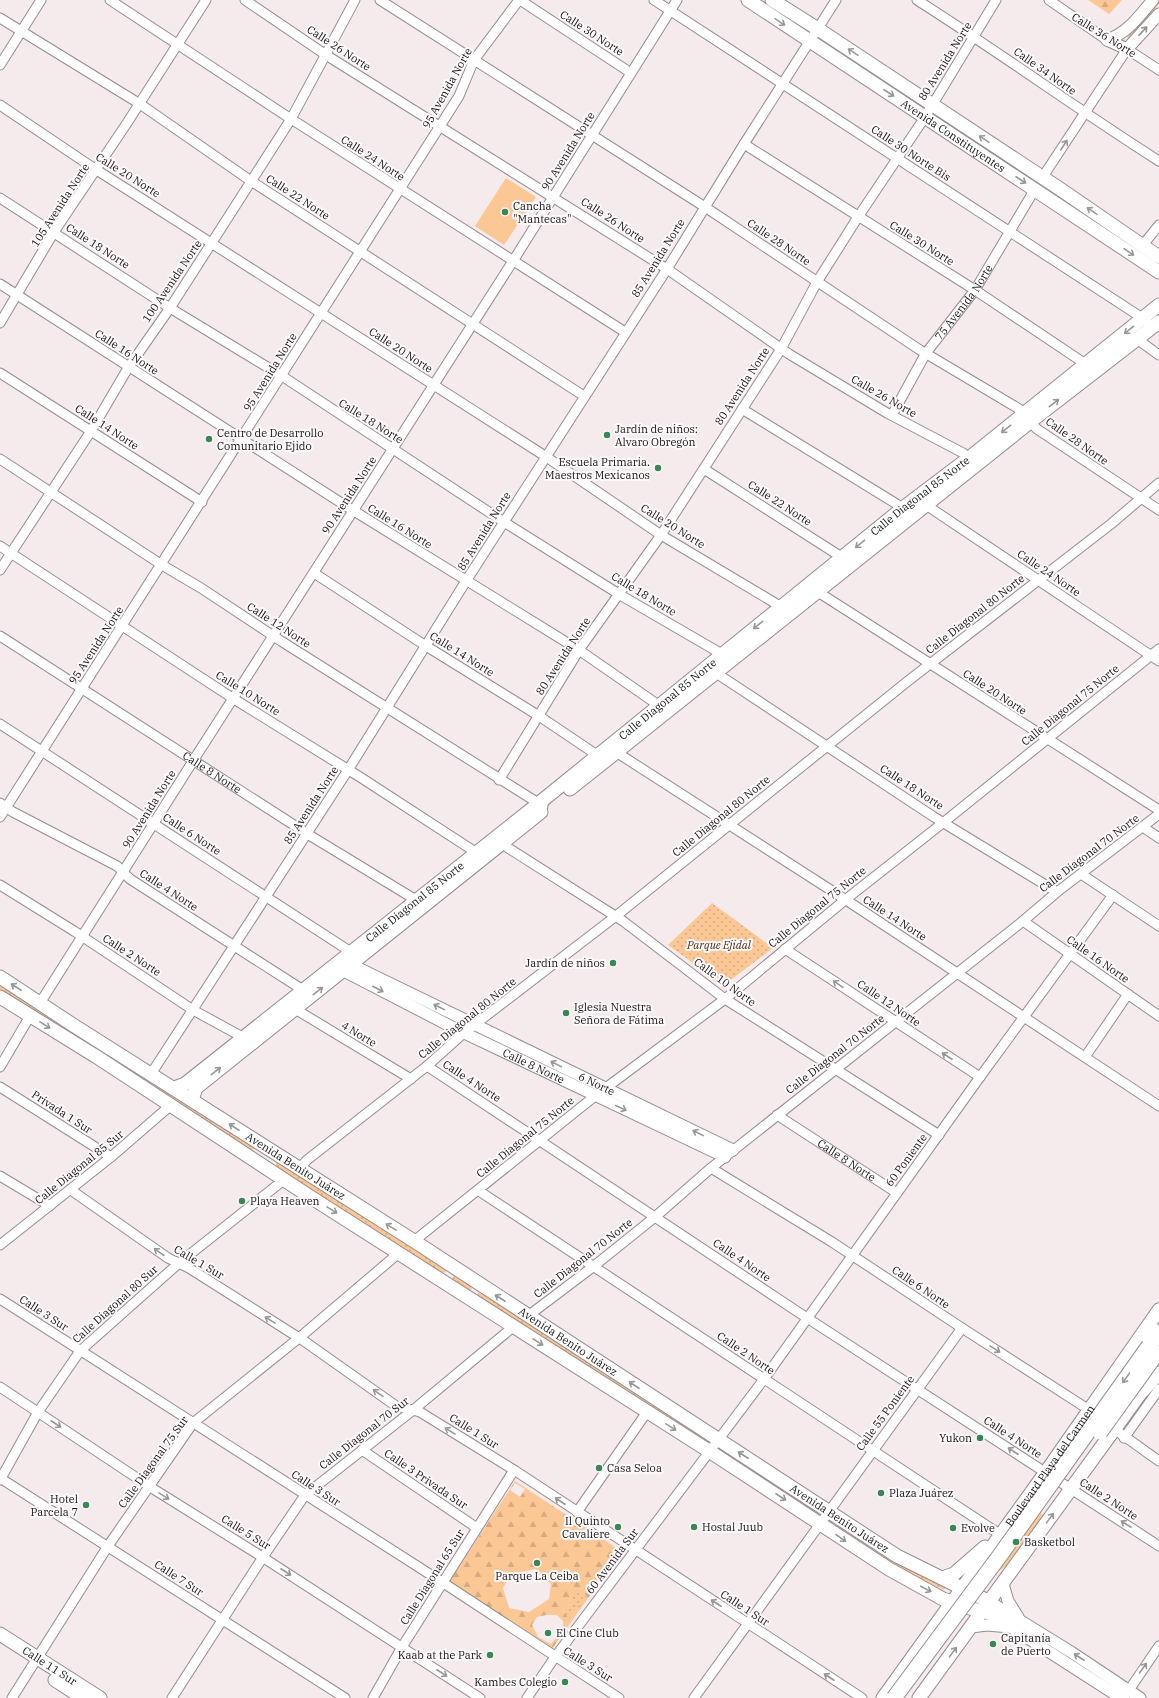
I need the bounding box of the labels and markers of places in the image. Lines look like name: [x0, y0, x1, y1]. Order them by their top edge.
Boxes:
place label: Cancha "Mantecas": [513, 199, 571, 226]
marker: Cancha "Mantecas": [500, 207, 510, 217]
place label: Jardín de niños: Alvaro Obregón: [615, 422, 698, 449]
place label: Centro de Desarrollo Comunitario Ejido: [217, 426, 323, 453]
marker: Jardín de niños: Alvaro Obregón: [602, 430, 612, 440]
marker: Centro de Desarrollo Comunitario Ejido: [204, 434, 214, 444]
place label: Escuela Primaria. Maestros Mexicanos: [545, 455, 650, 482]
marker: Escuela Primaria. Maestros Mexicanos: [653, 463, 663, 473]
place label: Jardín de niños: [525, 956, 605, 970]
marker: Jardín de niños: [608, 958, 618, 968]
place label: Iglesia Nuestra Señora de Fátima: [574, 1000, 664, 1027]
marker: Iglesia Nuestra Señora de Fátima: [561, 1008, 571, 1018]
place label: Playa Heaven: [250, 1194, 320, 1208]
marker: Playa Heaven: [237, 1196, 247, 1206]
place label: Yukon: [939, 1431, 972, 1445]
marker: Yukon: [975, 1433, 985, 1443]
place label: Casa Seloa: [607, 1461, 662, 1475]
marker: Casa Seloa: [594, 1463, 604, 1473]
place label: Plaza Juárez: [889, 1486, 954, 1500]
marker: Plaza Juárez: [876, 1488, 886, 1498]
place label: Hotel Parcela 7: [30, 1492, 78, 1519]
marker: Hotel Parcela 7: [81, 1500, 91, 1510]
place label: Il Quinto Cavaliere: [562, 1514, 610, 1541]
place label: Hostal Juub: [702, 1520, 763, 1534]
place label: Evolve: [961, 1521, 995, 1535]
marker: Il Quinto Cavaliere: [613, 1522, 623, 1532]
marker: Hostal Juub: [689, 1522, 699, 1532]
marker: Evolve: [948, 1523, 958, 1533]
place label: Basketbol: [1024, 1535, 1075, 1549]
marker: Basketbol: [1011, 1537, 1021, 1547]
marker: Parque La Ceiba: [532, 1558, 542, 1568]
place label: Parque La Ceiba: [495, 1569, 579, 1583]
place label: El Cine Club: [556, 1626, 619, 1640]
marker: El Cine Club: [543, 1628, 553, 1638]
place label: Capitanía de Puerto: [1001, 1631, 1051, 1658]
marker: Capitanía de Puerto: [988, 1639, 998, 1649]
place label: Kaab at the Park: [398, 1648, 483, 1662]
marker: Kaab at the Park: [485, 1650, 495, 1660]
place label: Kambes Colegio: [474, 1675, 557, 1689]
marker: Kambes Colegio: [560, 1677, 570, 1687]

